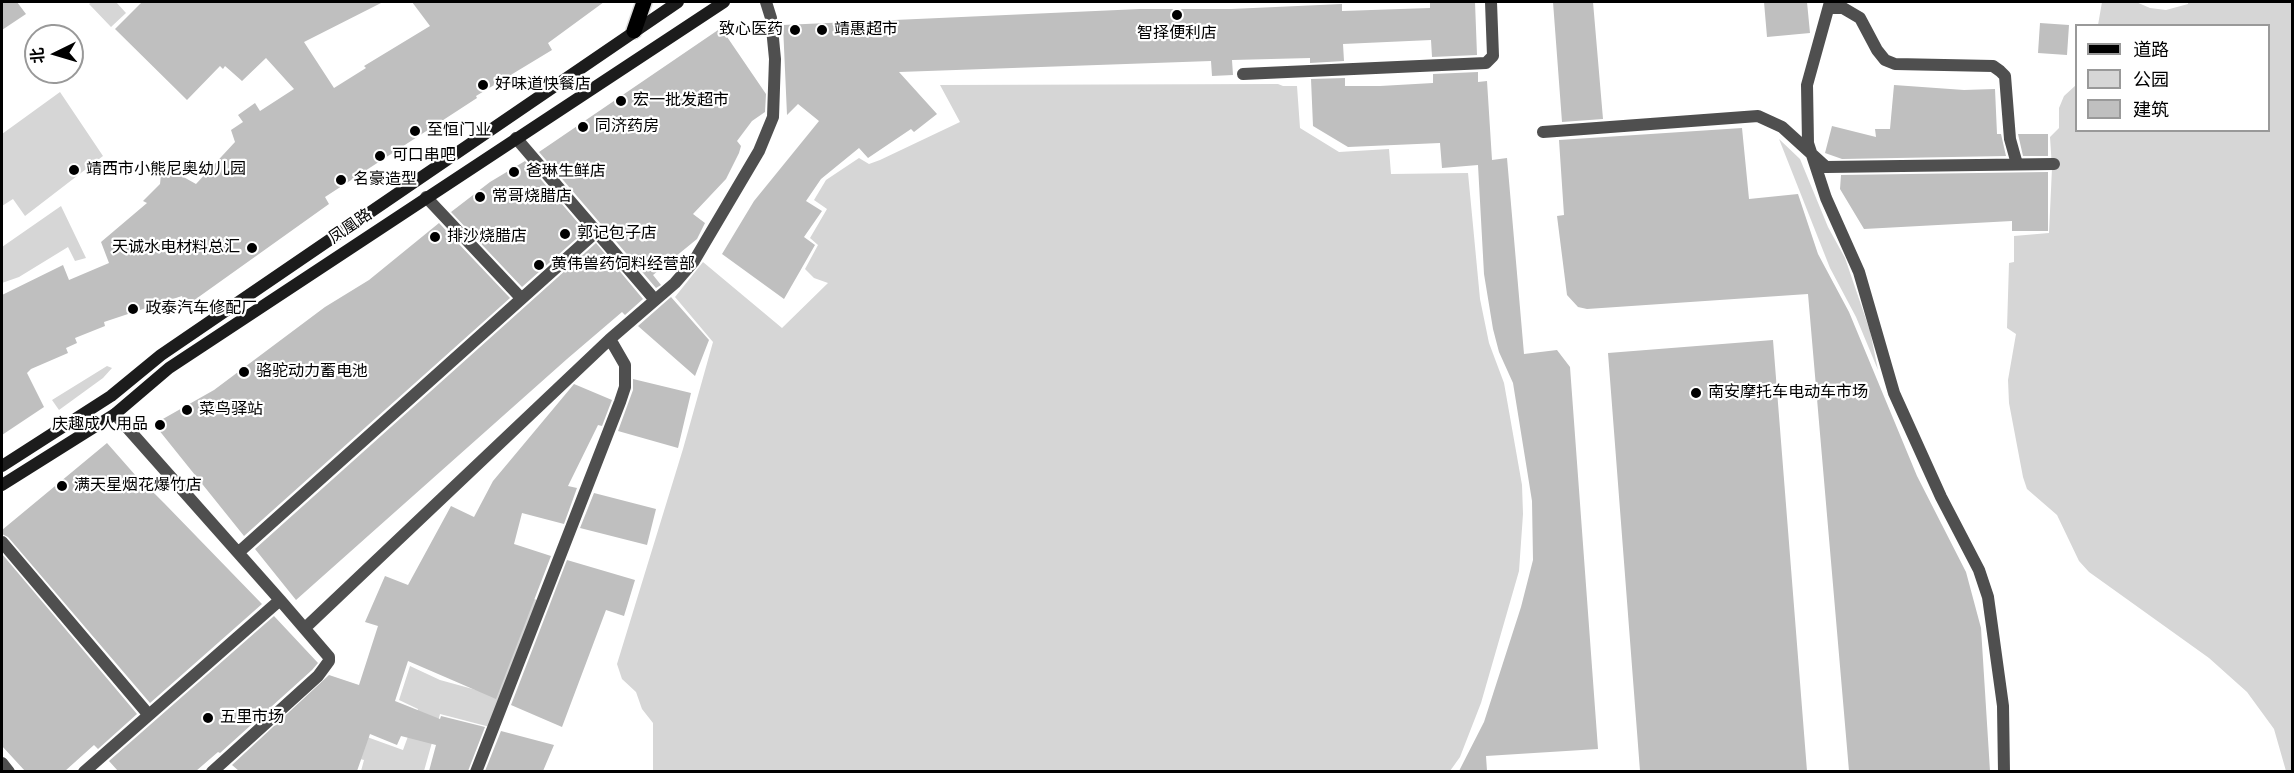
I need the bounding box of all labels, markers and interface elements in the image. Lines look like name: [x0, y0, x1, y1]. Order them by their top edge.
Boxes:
marker: 智择便利店: [1170, 8, 1184, 22]
place label: 致心医药: [719, 20, 783, 40]
place label: 靖惠超市: [834, 20, 898, 40]
marker: 致心医药: [788, 23, 802, 37]
marker: 靖惠超市: [815, 23, 829, 37]
north arrow: [24, 24, 84, 84]
place label: 智择便利店: [1137, 24, 1217, 44]
legend: [2075, 24, 2270, 132]
text: 道路: [2133, 37, 2169, 62]
text: 北: [25, 46, 50, 64]
text: 公园: [2133, 67, 2169, 92]
place label: 好味道快餐店: [495, 75, 591, 95]
marker: 好味道快餐店: [476, 78, 490, 92]
place label: 宏一批发超市: [633, 91, 729, 111]
marker: 宏一批发超市: [614, 94, 628, 108]
text: 建筑: [2133, 97, 2169, 122]
place label: 同济药房: [595, 117, 659, 137]
marker: 同济药房: [576, 120, 590, 134]
place label: 至恒门业: [427, 121, 491, 141]
marker: 至恒门业: [408, 124, 422, 138]
place label: 可口串吧: [392, 146, 456, 166]
marker: 可口串吧: [373, 149, 387, 163]
place label: 靖西市小熊尼奥幼儿园: [86, 160, 246, 180]
place label: 爸琳生鲜店: [526, 162, 606, 182]
marker: 靖西市小熊尼奥幼儿园: [67, 163, 81, 177]
marker: 爸琳生鲜店: [507, 165, 521, 179]
place label: 名豪造型: [353, 170, 417, 190]
marker: 名豪造型: [334, 173, 348, 187]
place label: 常哥烧腊店: [492, 187, 572, 207]
marker: 常哥烧腊店: [473, 190, 487, 204]
street label: 凤凰路: [326, 206, 376, 248]
place label: 郭记包子店: [577, 224, 657, 244]
place label: 排沙烧腊店: [447, 227, 527, 247]
marker: 郭记包子店: [558, 227, 572, 241]
marker: 排沙烧腊店: [428, 230, 442, 244]
place label: 天诚水电材料总汇: [112, 238, 240, 258]
marker: 天诚水电材料总汇: [245, 241, 259, 255]
place label: 黄伟兽药饲料经营部: [551, 255, 695, 275]
marker: 黄伟兽药饲料经营部: [532, 258, 546, 272]
place label: 政泰汽车修配厂: [145, 299, 257, 319]
marker: 政泰汽车修配厂: [126, 302, 140, 316]
place label: 骆驼动力蓄电池: [256, 362, 368, 382]
marker: 骆驼动力蓄电池: [237, 365, 251, 379]
place label: 南安摩托车电动车市场: [1708, 383, 1868, 403]
marker: 南安摩托车电动车市场: [1689, 386, 1703, 400]
place label: 菜鸟驿站: [199, 400, 263, 420]
marker: 菜鸟驿站: [180, 403, 194, 417]
place label: 庆趣成人用品: [52, 415, 148, 435]
marker: 庆趣成人用品: [153, 418, 167, 432]
place label: 满天星烟花爆竹店: [74, 476, 202, 496]
marker: 满天星烟花爆竹店: [55, 479, 69, 493]
place label: 五里市场: [220, 708, 284, 728]
marker: 五里市场: [201, 711, 215, 725]

